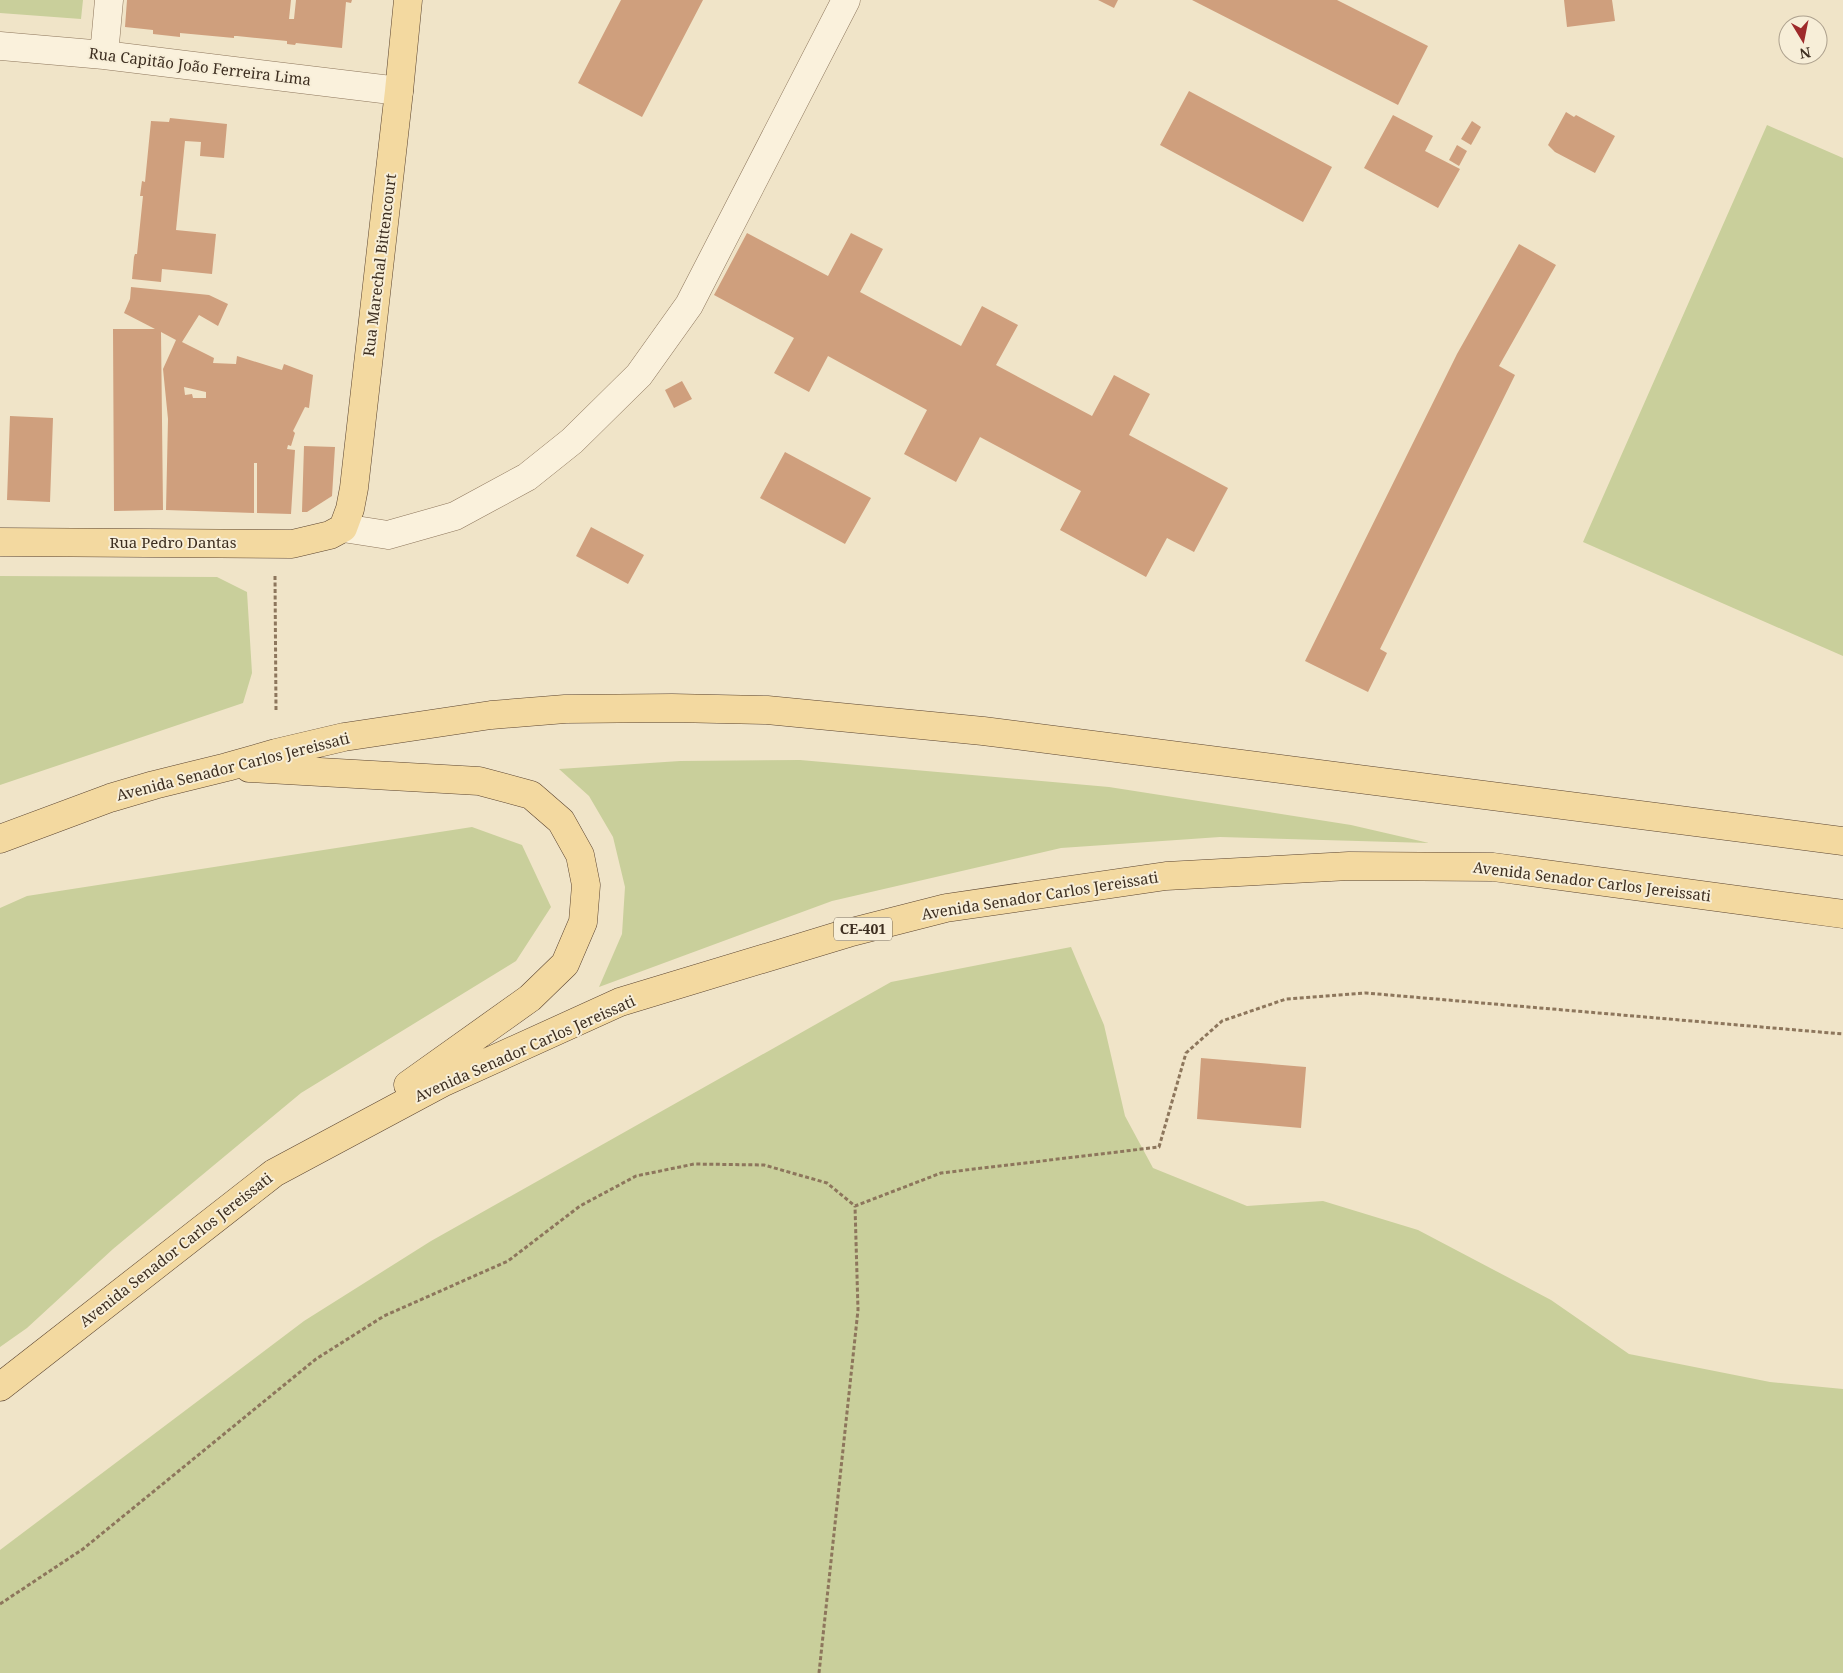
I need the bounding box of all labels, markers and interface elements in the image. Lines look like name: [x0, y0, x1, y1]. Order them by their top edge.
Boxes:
north arrow: [1778, 15, 1828, 65]
street label: Rua Capitão João Ferreira Lima: [88, 42, 312, 90]
text: N: [1798, 43, 1812, 64]
street label: Rua Marechal Bittencourt: [358, 172, 400, 357]
street label: Rua Pedro Dantas: [109, 532, 237, 552]
street label: Avenida Senador Carlos Jereissati: [114, 727, 352, 805]
street label: Avenida Senador Carlos Jereissati: [1472, 856, 1712, 906]
street label: Avenida Senador Carlos Jereissati: [920, 866, 1160, 924]
road number: CE-401: [834, 918, 892, 941]
street label: Avenida Senador Carlos Jereissati: [411, 990, 638, 1106]
street label: Avenida Senador Carlos Jereissati: [75, 1167, 276, 1331]

